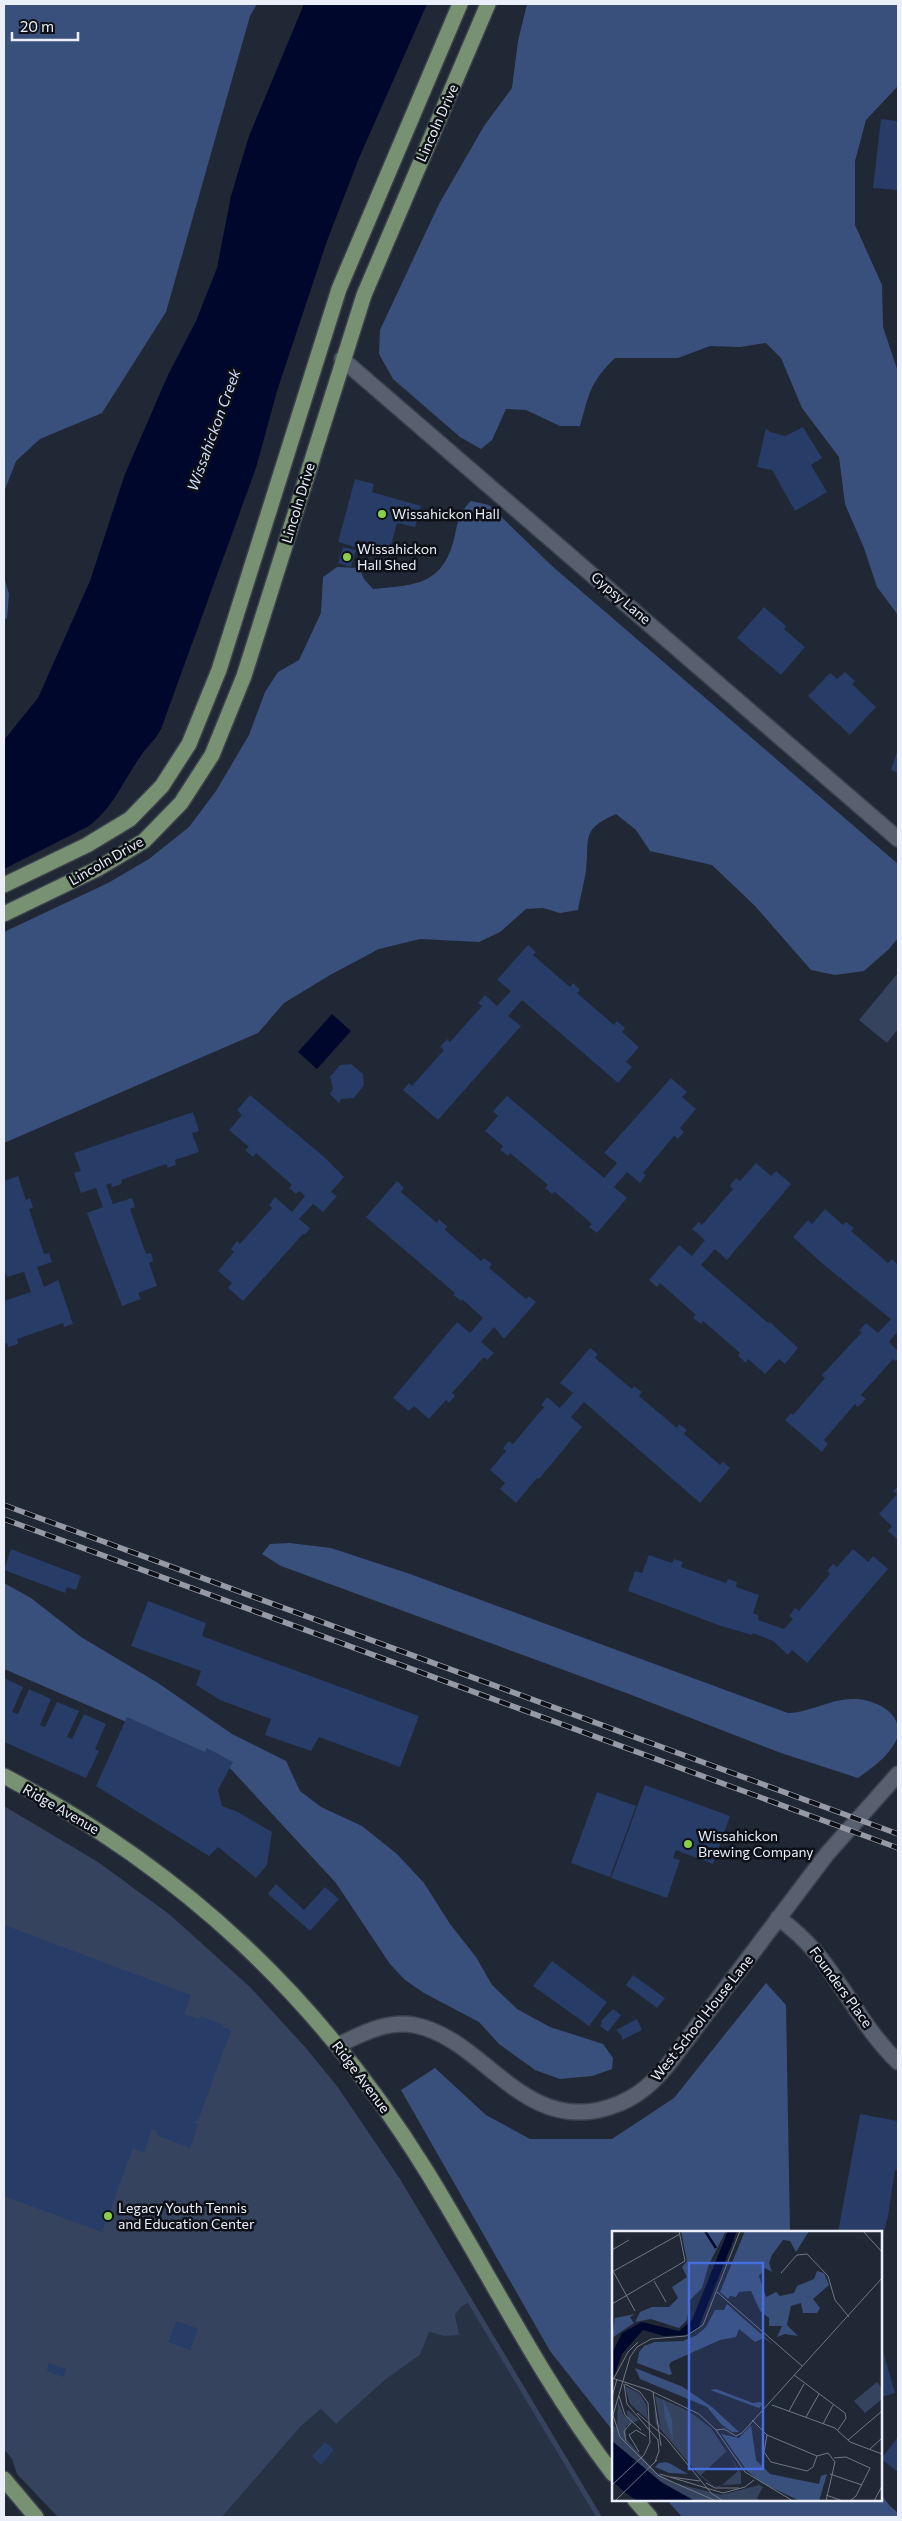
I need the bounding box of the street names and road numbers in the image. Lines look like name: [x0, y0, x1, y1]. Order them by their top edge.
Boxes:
street label: Lincoln Drive: [412, 81, 461, 164]
street label: Lincoln Drive: [277, 461, 318, 545]
street label: Gypsy Lane: [588, 568, 654, 627]
street label: Lincoln Drive: [66, 832, 146, 889]
street label: Ridge Avenue: [20, 1780, 102, 1837]
street label: Founders Place: [806, 1943, 876, 2030]
street label: West School House Lane: [647, 1951, 756, 2084]
street label: Ridge Avenue: [329, 2038, 394, 2116]

